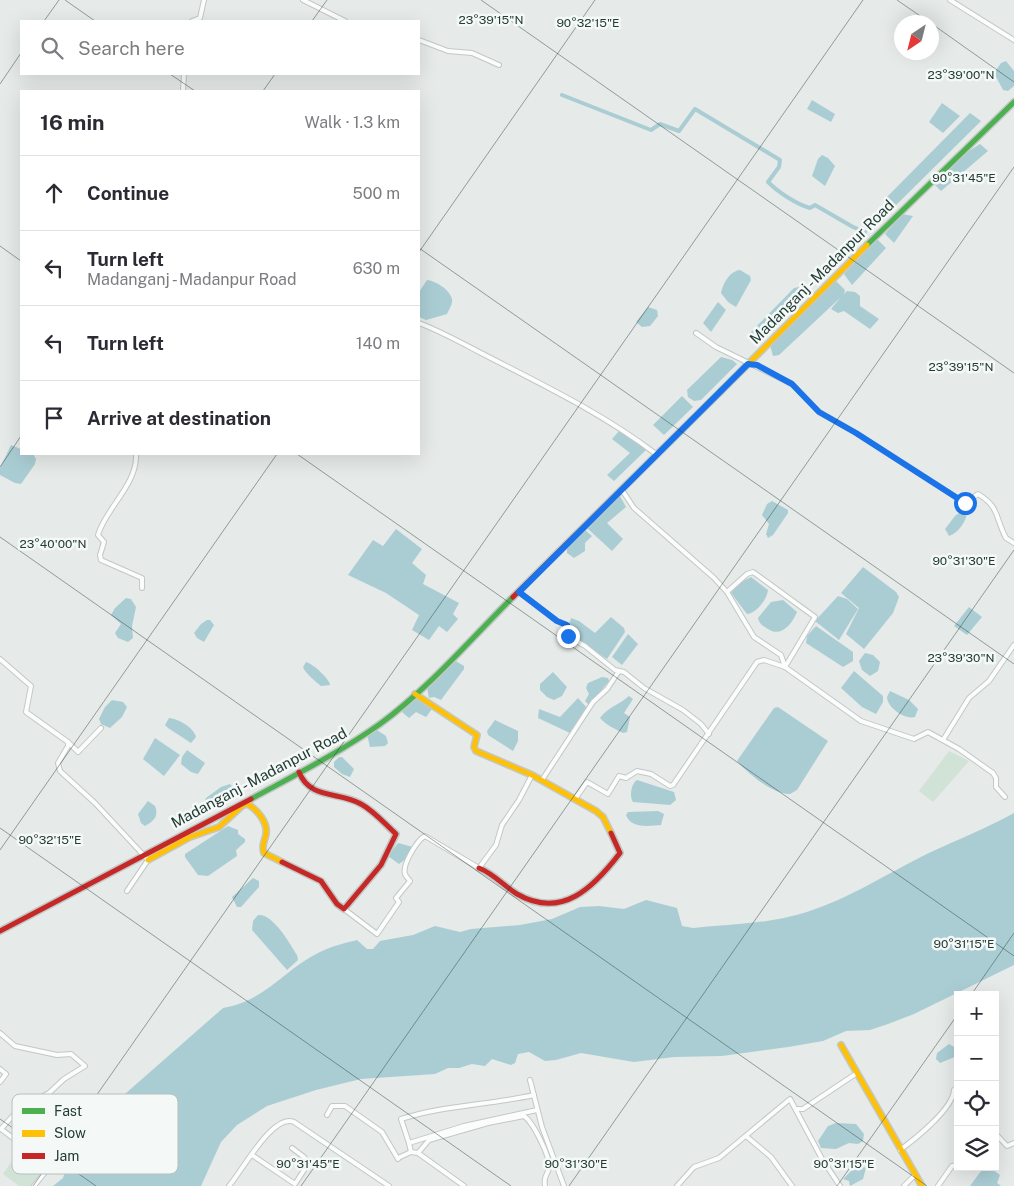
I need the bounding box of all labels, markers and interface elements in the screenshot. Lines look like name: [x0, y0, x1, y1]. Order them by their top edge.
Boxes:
text: 23°39'15"N: [459, 13, 523, 27]
north arrow: [894, 15, 939, 60]
text: 90°32'15"E: [556, 16, 620, 30]
search box: [20, 20, 420, 75]
icon: search: [38, 34, 66, 62]
text: Search here: [78, 37, 185, 59]
text: 23°39'00"N: [928, 68, 994, 82]
text: 16 min: [40, 110, 105, 135]
text: Walk · 1.3 km: [305, 113, 400, 132]
text: 90°31'45"E: [932, 171, 996, 185]
icon: ahead: [40, 179, 68, 207]
text: Continue: [87, 182, 169, 204]
text: 500 m: [353, 184, 400, 203]
street label: Madanganj - Madanpur Road: [746, 196, 897, 347]
text: Turn left: [87, 248, 164, 270]
icon: left: [40, 254, 68, 282]
text: 630 m: [353, 259, 400, 278]
text: Madanganj - Madanpur Road: [87, 270, 297, 289]
icon: left: [40, 329, 68, 357]
text: Turn left: [87, 332, 164, 354]
text: 140 m: [356, 334, 400, 353]
text: 23°39'15"N: [929, 360, 993, 374]
icon: arrive: [40, 404, 68, 432]
text: Arrive at destination: [87, 407, 271, 429]
route start: [954, 492, 977, 515]
text: 23°40'00"N: [20, 537, 86, 551]
text: 90°31'30"E: [932, 554, 996, 568]
route end: [557, 625, 580, 648]
text: 23°39'30"N: [927, 651, 995, 665]
street label: Madanganj - Madanpur Road: [168, 724, 349, 831]
text: 90°32'15"E: [18, 833, 82, 847]
text: 90°31'15"E: [934, 937, 994, 951]
map controls: [954, 991, 999, 1171]
button: +: [954, 991, 999, 1036]
button: −: [954, 1036, 999, 1081]
button: locate: [954, 1081, 999, 1126]
legend: [12, 1094, 178, 1174]
text: Fast: [54, 1103, 82, 1119]
text: Slow: [54, 1125, 86, 1141]
button: layers: [954, 1126, 999, 1171]
text: Jam: [54, 1148, 79, 1164]
text: 90°31'45"E: [276, 1157, 340, 1171]
text: 90°31'30"E: [544, 1157, 608, 1171]
text: 90°31'15"E: [814, 1157, 874, 1171]

